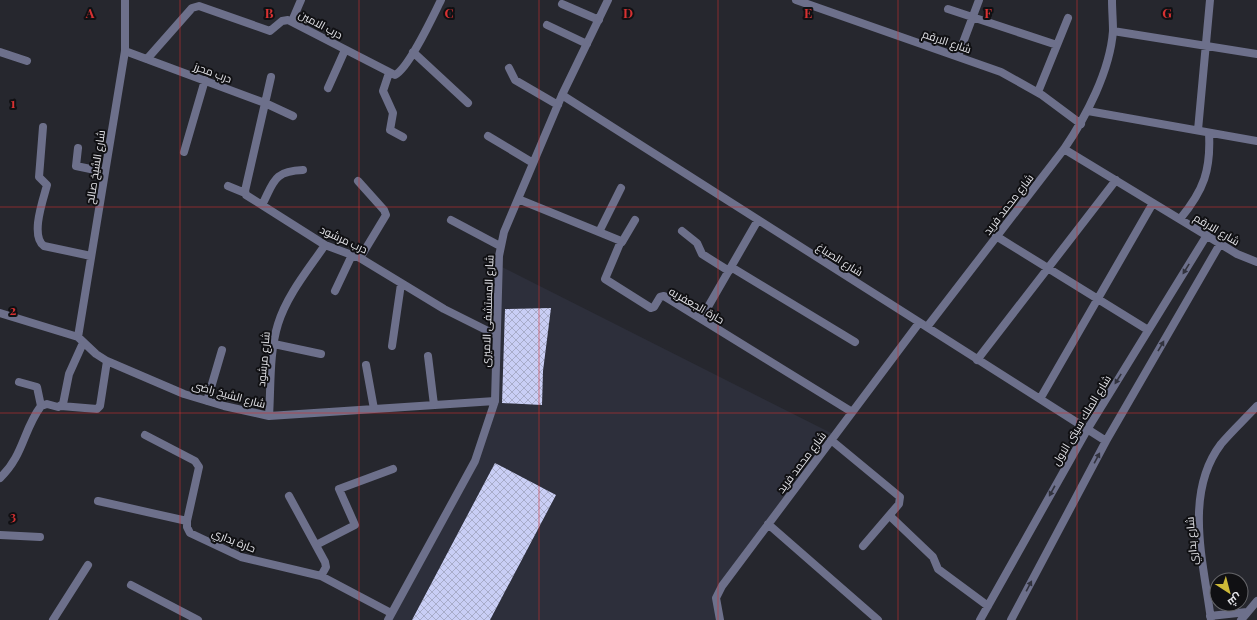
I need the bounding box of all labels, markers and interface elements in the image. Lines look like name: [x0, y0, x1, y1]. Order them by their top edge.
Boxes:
text: A: [85, 4, 95, 21]
text: B: [265, 4, 274, 21]
text: C: [444, 4, 454, 21]
text: D: [623, 4, 633, 21]
text: E: [804, 4, 812, 21]
text: F: [984, 4, 992, 21]
text: G: [1162, 4, 1172, 21]
street label: درب الامين: [296, 6, 346, 42]
street label: شارع الارقم: [920, 26, 974, 57]
street label: درب محرز: [191, 58, 234, 86]
text: 1: [11, 94, 16, 111]
street label: شارع الشيخ صالح: [82, 129, 109, 205]
street label: شارع محمد فريد: [979, 170, 1037, 238]
street label: شارع الارقم: [1191, 209, 1243, 249]
street label: درب مرشود: [318, 221, 370, 257]
street label: شارع الصباغ: [813, 239, 866, 280]
street label: شارع المستشفى الاميرى: [478, 254, 497, 368]
one-way arrow: [1183, 263, 1190, 275]
street label: حارة الجعفريه: [667, 283, 727, 327]
text: 2: [10, 301, 17, 318]
street label: شارع مرشود: [253, 331, 274, 387]
one-way arrow: [1158, 340, 1165, 352]
street label: شارع الملك سيتى الاول: [1048, 372, 1115, 469]
one-way arrow: [1114, 374, 1122, 384]
street label: شارع الشيخ راضى: [190, 377, 268, 412]
street label: شارع محمد فريد: [773, 428, 830, 496]
one-way arrow: [1093, 453, 1100, 464]
one-way arrow: [1049, 485, 1056, 497]
text: 3: [10, 507, 16, 524]
street label: شارع بداري: [1181, 516, 1203, 566]
street label: حارة بداري: [209, 524, 258, 557]
north arrow: [1209, 572, 1249, 612]
one-way arrow: [1026, 580, 1032, 591]
text: ش: [1225, 590, 1245, 611]

